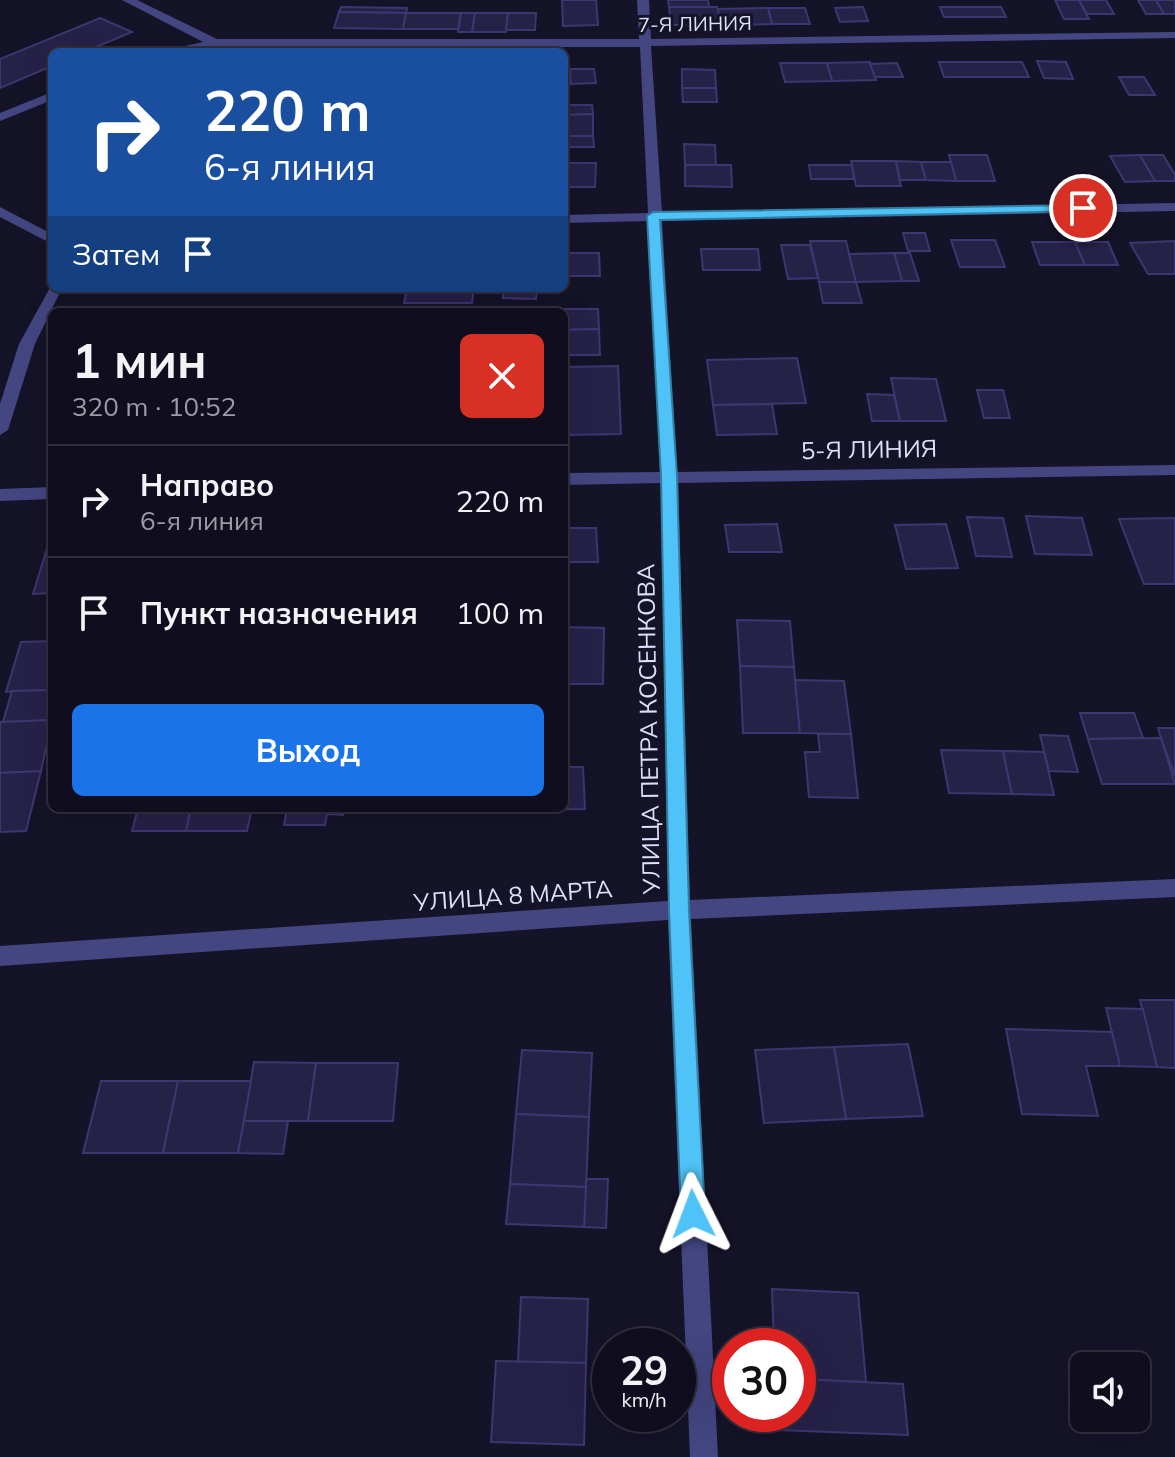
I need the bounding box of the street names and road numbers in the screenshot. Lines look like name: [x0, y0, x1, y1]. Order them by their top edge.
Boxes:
street label: 7-Я ЛИНИЯ: [638, 10, 752, 37]
street label: 5-Я ЛИНИЯ: [800, 433, 937, 465]
street label: УЛИЦА ПЕТРА КОСЕНКОВА: [630, 563, 666, 896]
street label: УЛИЦА 8 МАРТА: [411, 873, 614, 917]

